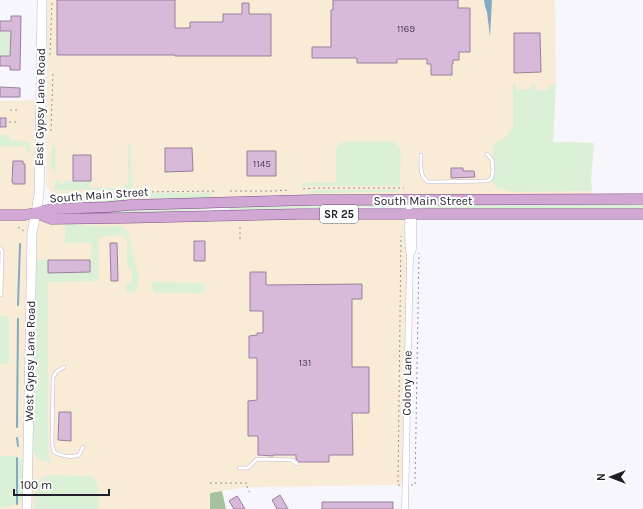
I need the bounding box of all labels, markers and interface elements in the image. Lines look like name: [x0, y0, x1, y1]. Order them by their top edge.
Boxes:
house number: 1169: [397, 23, 415, 35]
street label: East Gypsy Lane Road: [32, 48, 48, 166]
house number: 1145: [253, 158, 271, 170]
street label: South Main Street: [49, 185, 149, 205]
street label: South Main Street: [373, 194, 473, 208]
road number: SR 25: [320, 205, 358, 223]
street label: West Gypsy Lane Road: [22, 300, 38, 422]
street label: Colony Lane: [399, 350, 415, 416]
house number: 131: [299, 357, 311, 369]
north arrow: [591, 457, 631, 497]
scale bar: [14, 471, 109, 497]
text: N: [595, 473, 608, 481]
text: 100 m: [20, 478, 52, 492]

